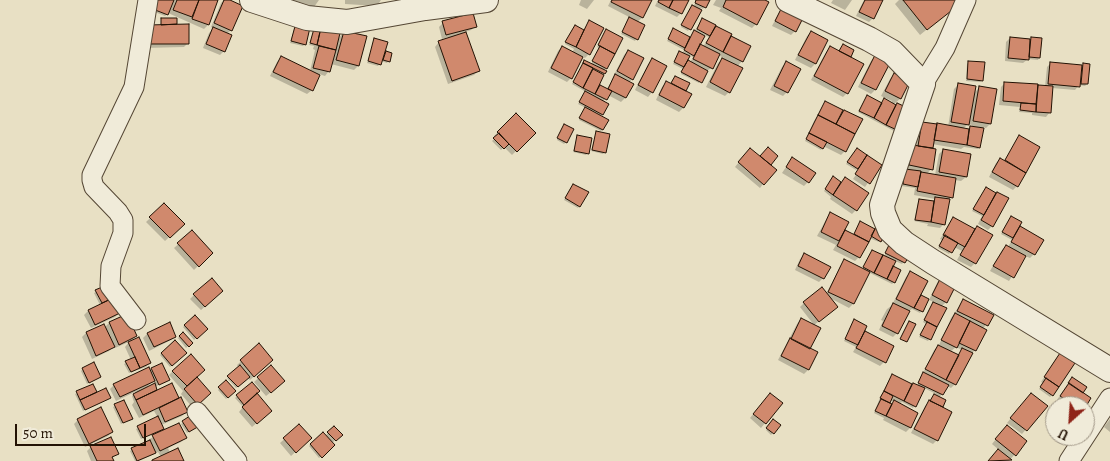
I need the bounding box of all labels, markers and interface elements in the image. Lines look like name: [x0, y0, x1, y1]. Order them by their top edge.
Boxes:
north arrow: [1045, 396, 1095, 446]
scale bar: [18, 414, 149, 446]
text: 50 m: [23, 423, 53, 443]
text: U: [1055, 423, 1072, 445]

